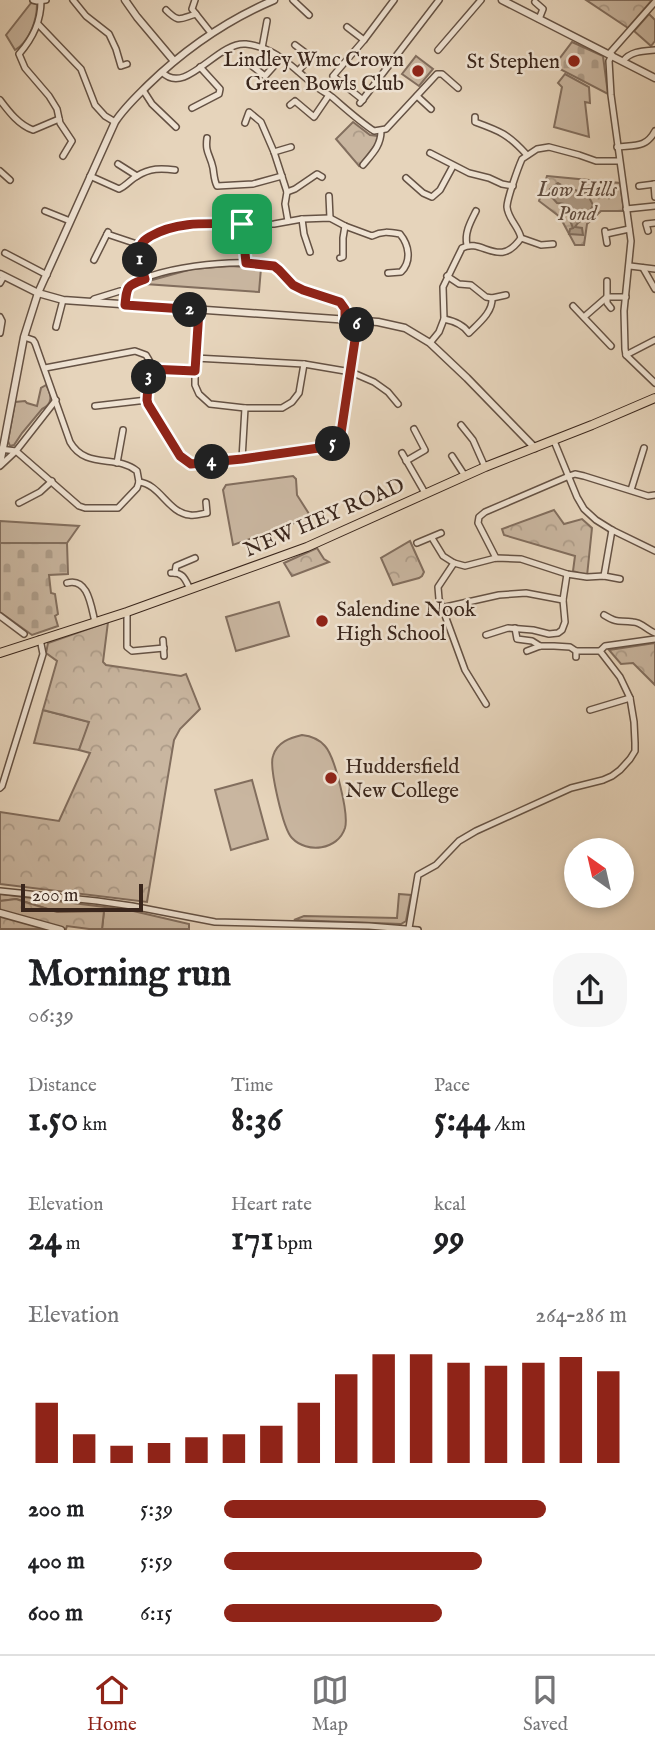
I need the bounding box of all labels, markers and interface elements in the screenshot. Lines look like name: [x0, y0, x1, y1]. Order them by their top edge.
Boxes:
place label: Lindley Wmc Crown Green Bowls Club: [223, 47, 404, 98]
place label: St Stephen: [467, 49, 560, 76]
marker: St Stephen: [566, 53, 582, 69]
marker: Lindley Wmc Crown Green Bowls Club: [410, 63, 426, 79]
park label: Low Hills Pond: [536, 177, 618, 228]
pin: [212, 194, 272, 254]
icon: arrive: [223, 205, 261, 243]
pin: 1: [122, 243, 158, 278]
text: 1: [136, 247, 143, 271]
pin: 2: [172, 292, 208, 328]
text: 2: [185, 297, 194, 321]
pin: 6: [340, 308, 374, 342]
text: 6: [352, 312, 361, 336]
pin: 3: [132, 360, 166, 394]
text: 3: [145, 364, 152, 388]
pin: 5: [316, 426, 350, 462]
text: 5: [329, 431, 336, 455]
pin: 4: [194, 444, 230, 480]
text: 4: [207, 449, 216, 473]
street label: NEW HEY ROAD: [240, 472, 409, 564]
place label: Salendine Nook High School: [336, 597, 477, 648]
marker: Salendine Nook High School: [314, 613, 330, 629]
place label: Huddersfield New College: [345, 754, 460, 805]
marker: Huddersfield New College: [323, 770, 339, 786]
north arrow: [564, 838, 634, 908]
map controls: [564, 838, 634, 908]
scale bar: [21, 880, 144, 912]
text: 200 m: [32, 884, 78, 908]
text: Morning run: [28, 951, 231, 999]
button: share: [553, 953, 627, 1027]
text: 06:39: [28, 1001, 74, 1030]
text: Distance: [28, 1074, 97, 1098]
text: Time: [231, 1074, 273, 1098]
text: Pace: [434, 1074, 470, 1098]
text: 1.50: [28, 1098, 78, 1143]
text: 8:36: [231, 1098, 282, 1143]
text: 5:44: [434, 1098, 490, 1143]
text: km: [78, 1113, 107, 1137]
text: /km: [490, 1113, 526, 1137]
text: Elevation: [28, 1193, 103, 1217]
text: Heart rate: [231, 1193, 312, 1217]
text: kcal: [434, 1193, 466, 1217]
text: 24: [28, 1217, 62, 1262]
text: 171: [231, 1217, 273, 1262]
text: 99: [434, 1217, 465, 1262]
text: m: [62, 1232, 80, 1256]
text: bpm: [273, 1232, 313, 1256]
text: Elevation: [28, 1301, 119, 1330]
text: 264–286 m: [535, 1301, 627, 1330]
text: 200 m: [28, 1495, 84, 1524]
text: 5:39: [140, 1495, 173, 1524]
text: 400 m: [28, 1547, 85, 1576]
text: 5:59: [140, 1547, 173, 1576]
text: 600 m: [28, 1599, 83, 1628]
text: 6:15: [140, 1599, 173, 1628]
tab: Home: [87, 1671, 137, 1737]
tab: Map: [311, 1671, 349, 1737]
tab: Saved: [523, 1671, 568, 1737]

